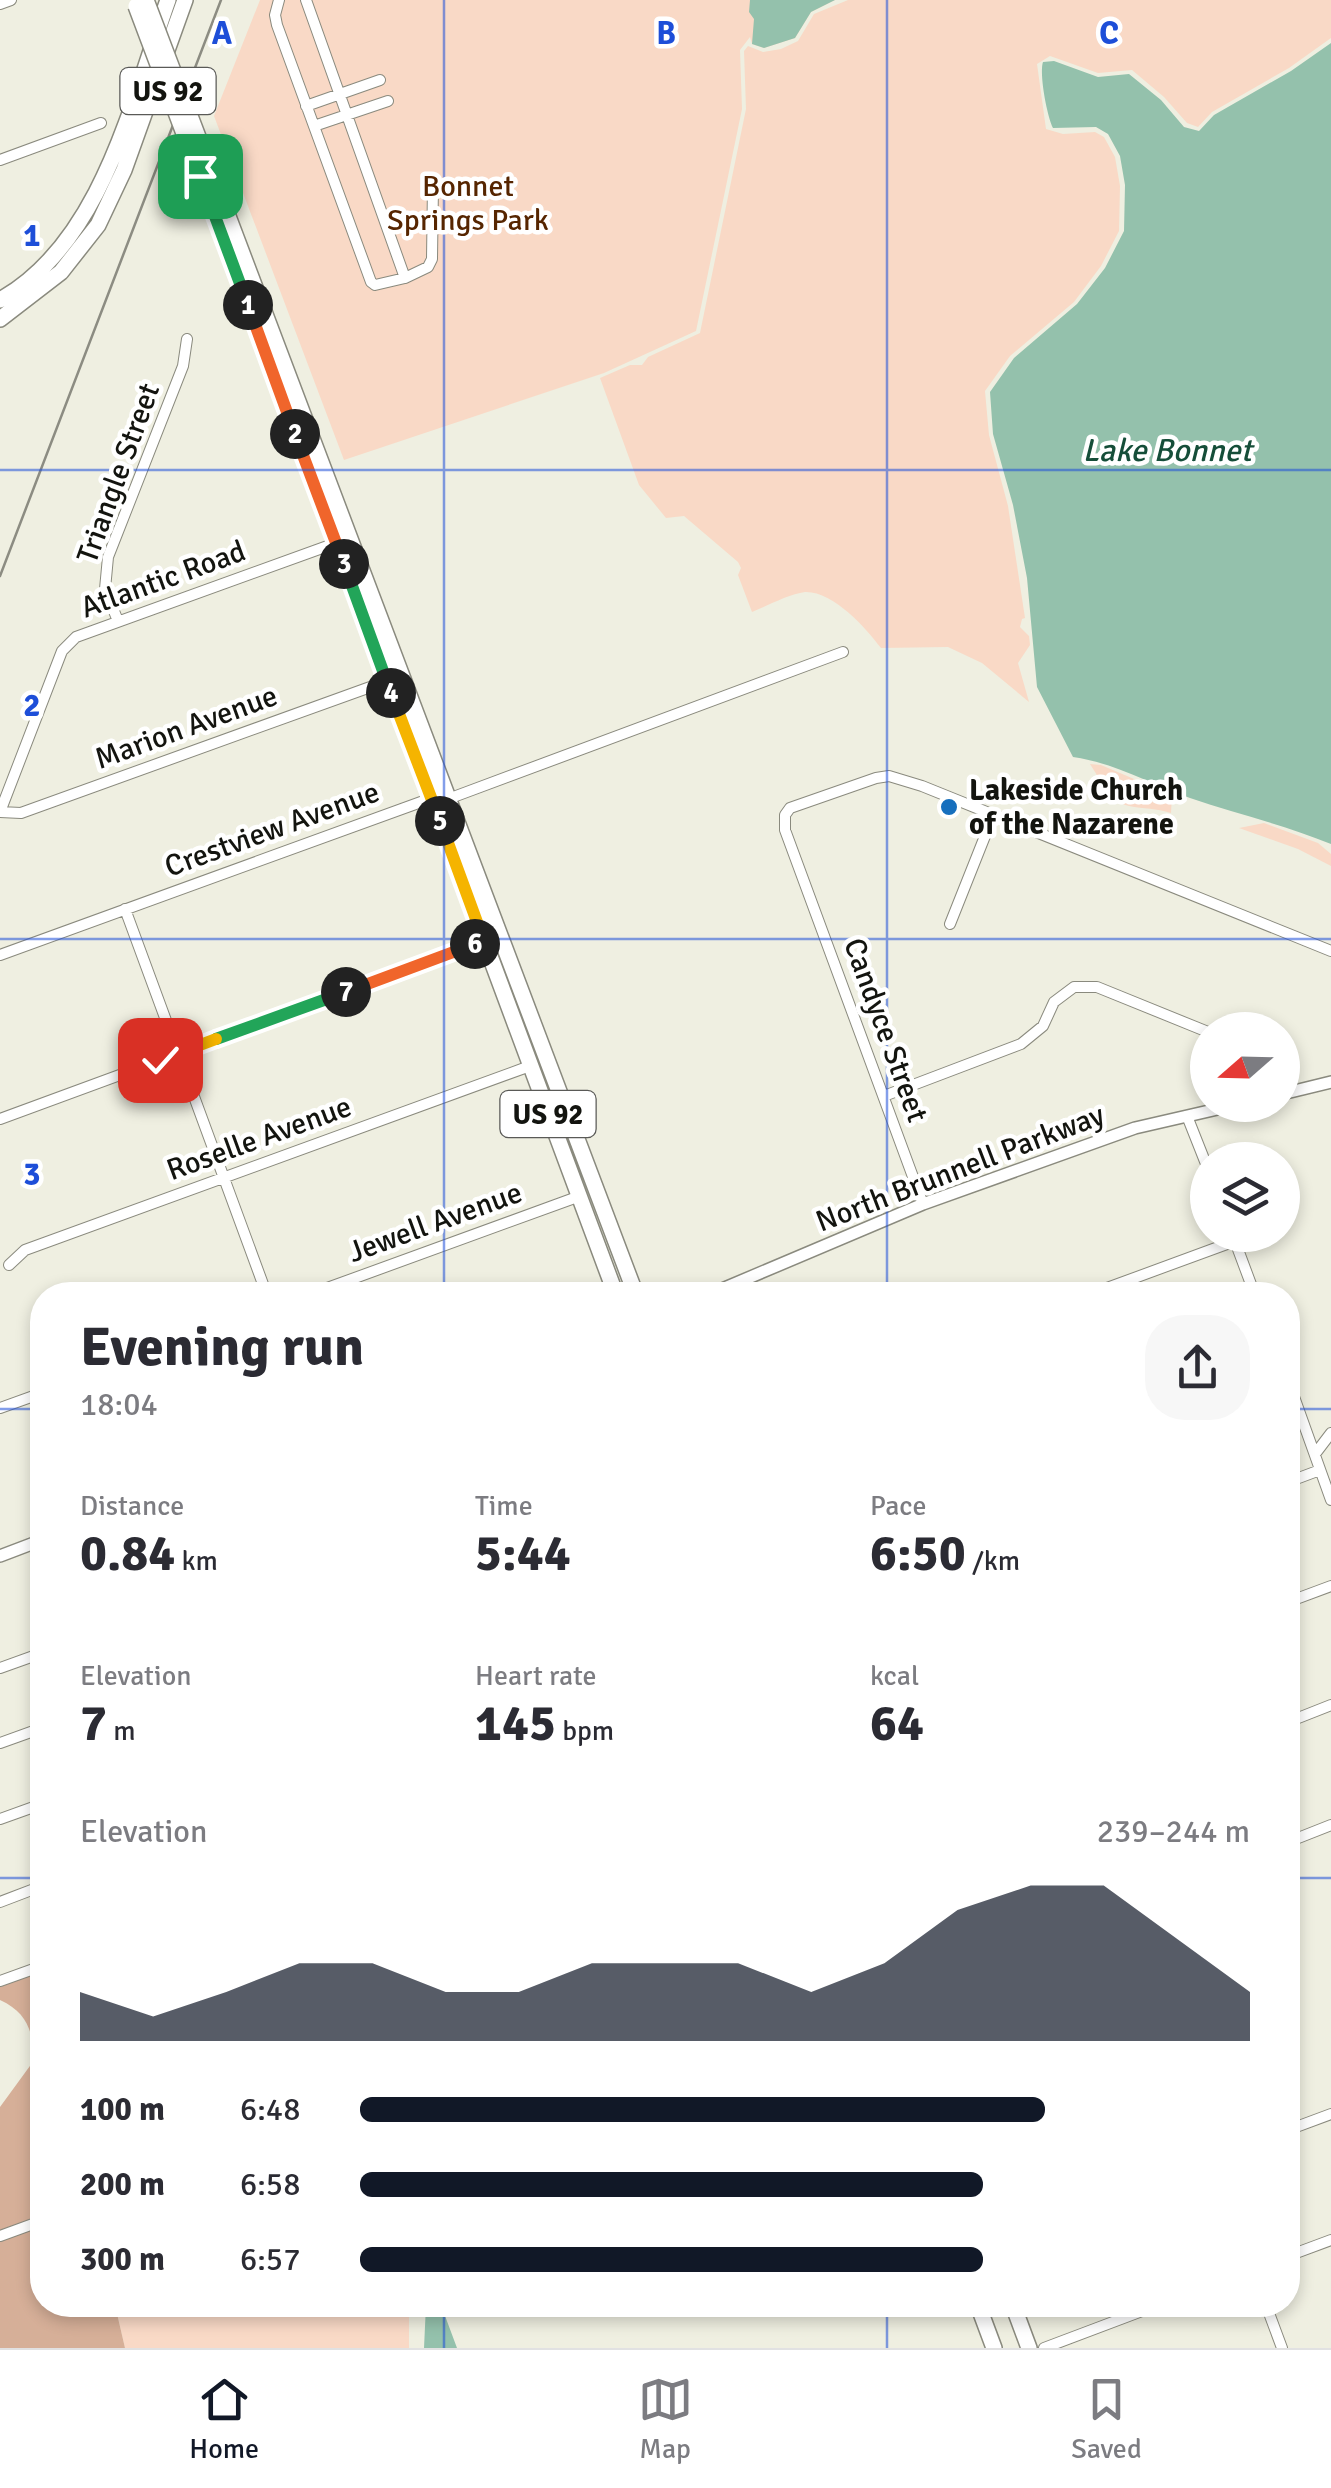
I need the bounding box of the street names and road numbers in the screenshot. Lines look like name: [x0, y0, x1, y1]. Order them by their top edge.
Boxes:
road number: US 92: [120, 68, 216, 114]
street label: Triangle Street: [69, 378, 168, 568]
street label: Atlantic Road: [76, 533, 251, 626]
street label: Marion Avenue: [90, 677, 282, 778]
street label: Crestview Avenue: [160, 773, 385, 885]
street label: Candyce Street: [835, 933, 936, 1127]
street label: Roselle Avenue: [162, 1088, 357, 1189]
road number: US 92: [500, 1091, 596, 1137]
street label: North Brunnell Parkway: [811, 1096, 1110, 1241]
street label: Jewell Avenue: [343, 1174, 527, 1271]

